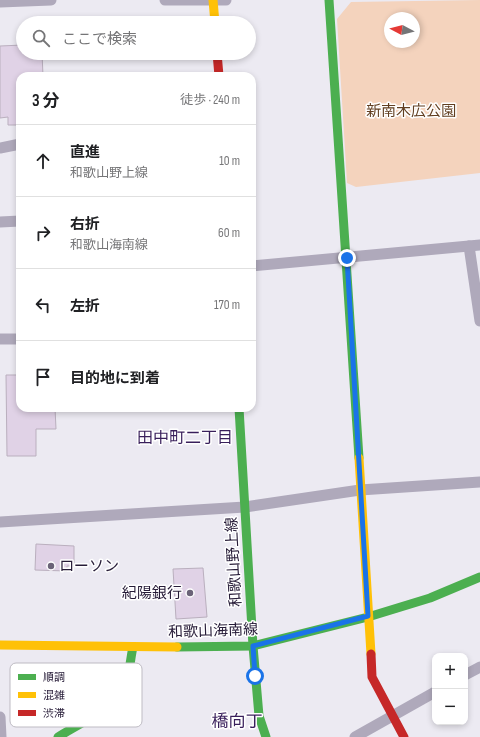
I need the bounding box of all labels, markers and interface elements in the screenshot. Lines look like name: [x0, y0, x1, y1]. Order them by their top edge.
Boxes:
north arrow: [384, 12, 420, 48]
search box: [16, 16, 256, 60]
icon: search: [30, 27, 52, 49]
text: ここで検索: [62, 30, 137, 49]
text: 3 分: [32, 91, 59, 111]
text: 徒歩 · 240 m: [180, 92, 240, 108]
park label: 新南木広公園: [366, 102, 456, 121]
text: 直進: [70, 143, 100, 162]
icon: ahead: [32, 150, 54, 172]
text: 10 m: [219, 153, 240, 169]
text: 和歌山野上線: [70, 165, 148, 181]
text: 右折: [70, 215, 100, 234]
icon: right: [32, 222, 54, 244]
text: 60 m: [218, 225, 240, 241]
text: 和歌山海南線: [70, 237, 148, 253]
route end: [338, 249, 356, 267]
icon: left: [32, 294, 54, 316]
text: 左折: [70, 297, 100, 316]
text: 170 m: [214, 297, 240, 313]
icon: arrive: [32, 366, 54, 388]
text: 目的地に到着: [70, 369, 160, 388]
district label: 田中町二丁目: [137, 429, 233, 448]
street label: 和歌山野上線: [222, 517, 246, 607]
place label: ローソン: [59, 557, 119, 576]
marker: ローソン: [46, 561, 56, 571]
place label: 紀陽銀行: [122, 584, 182, 603]
marker: 紀陽銀行: [185, 588, 195, 598]
street label: 和歌山海南線: [168, 620, 258, 642]
map controls: [432, 653, 468, 725]
button: +: [432, 653, 468, 689]
legend: [10, 663, 142, 727]
route start: [246, 667, 264, 685]
text: 順調: [43, 671, 65, 684]
text: 混雑: [43, 689, 65, 702]
button: −: [432, 689, 468, 725]
text: 渋滞: [43, 707, 65, 720]
district label: 橋向丁: [212, 712, 263, 732]

